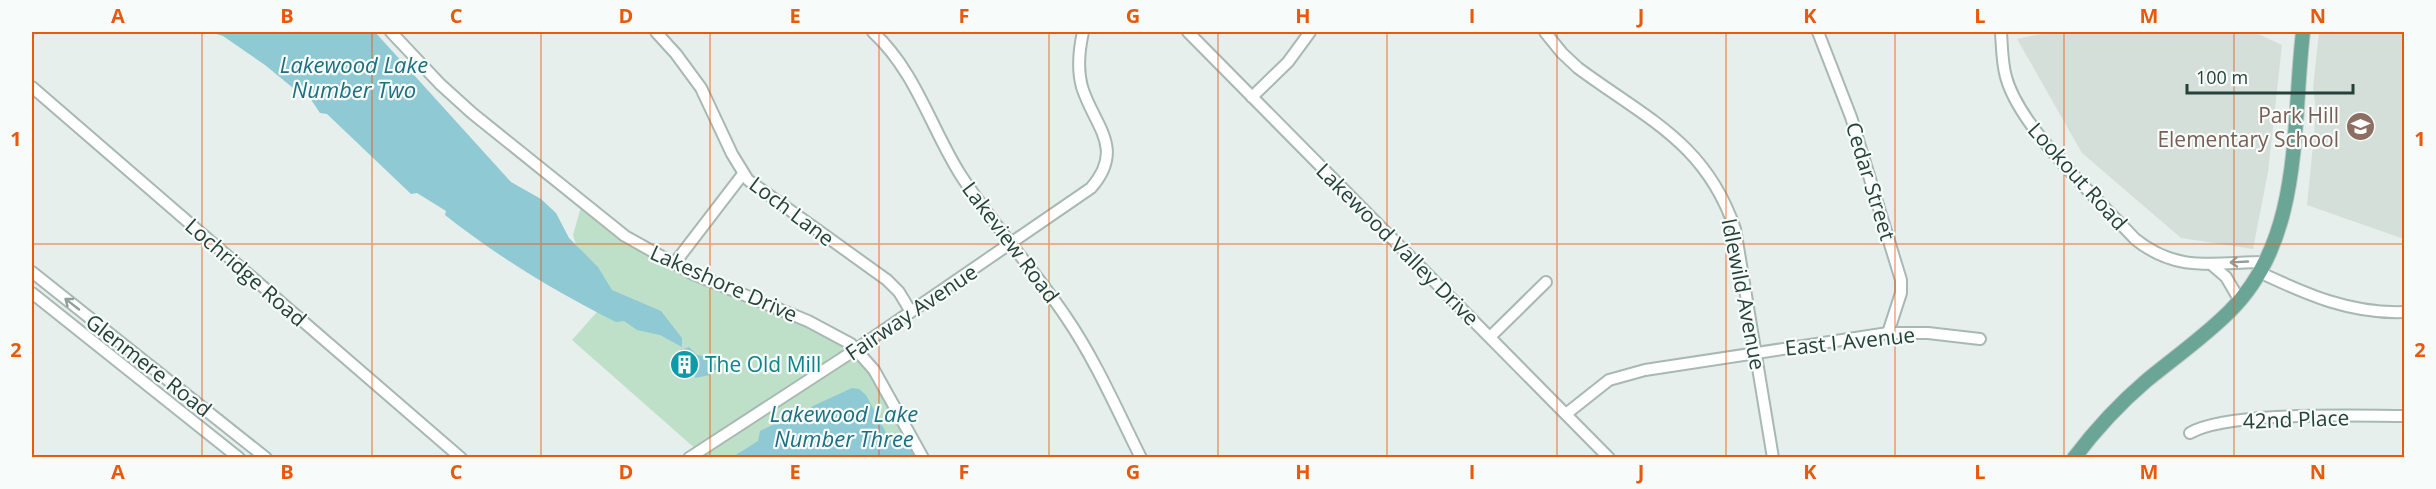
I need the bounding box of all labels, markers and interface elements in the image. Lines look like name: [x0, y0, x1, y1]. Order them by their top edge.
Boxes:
text: A: [111, 2, 125, 29]
text: B: [280, 2, 294, 29]
text: C: [450, 2, 463, 29]
text: D: [619, 2, 633, 29]
text: E: [789, 2, 801, 29]
text: F: [959, 2, 969, 29]
text: G: [1126, 2, 1140, 29]
text: H: [1295, 2, 1311, 29]
text: I: [1469, 2, 1475, 29]
text: J: [1636, 2, 1644, 29]
text: K: [1803, 2, 1817, 29]
text: L: [1974, 2, 1986, 29]
text: M: [2140, 2, 2158, 29]
text: N: [2310, 2, 2326, 29]
water label: Lakewood Lake Number Two: [280, 49, 428, 104]
scale bar: [2187, 57, 2354, 95]
text: 100 m: [2196, 65, 2248, 89]
place label: Park Hill Elementary School: [2157, 101, 2339, 153]
school or university icon: Park Hill Elementary School: [2344, 111, 2376, 143]
street label: Lookout Road: [2022, 116, 2134, 236]
street label: Cedar Street: [1840, 118, 1902, 244]
text: 1: [10, 125, 22, 152]
text: 1: [2414, 125, 2426, 152]
street label: Lakewood Valley Drive: [1311, 157, 1485, 331]
street label: Loch Lane: [744, 170, 840, 252]
street label: Lakeview Road: [956, 176, 1066, 308]
street label: Lochridge Road: [179, 212, 313, 332]
street label: Idlewild Avenue: [1716, 216, 1772, 372]
street label: Lakeshore Drive: [646, 238, 802, 328]
street label: Fairway Avenue: [840, 257, 982, 367]
one-way arrow: [2230, 257, 2250, 268]
one-way arrow: [64, 297, 80, 310]
street label: Glenmere Road: [80, 307, 218, 423]
street label: East I Avenue: [1784, 320, 1916, 362]
text: 2: [10, 336, 22, 363]
text: 2: [2414, 336, 2426, 363]
building icon: The Old Mill: [668, 348, 700, 380]
place label: The Old Mill: [705, 350, 821, 378]
water label: Lakewood Lake Number Three: [770, 398, 918, 453]
street label: 42nd Place: [2242, 403, 2350, 435]
text: A: [111, 458, 125, 485]
text: B: [280, 458, 294, 485]
text: C: [450, 458, 463, 485]
text: D: [619, 458, 633, 485]
text: E: [789, 458, 801, 485]
text: F: [959, 458, 969, 485]
text: G: [1126, 458, 1140, 485]
text: H: [1295, 458, 1311, 485]
text: I: [1469, 458, 1475, 485]
text: J: [1636, 458, 1644, 485]
text: K: [1803, 458, 1817, 485]
text: L: [1974, 458, 1986, 485]
text: M: [2140, 458, 2158, 485]
text: N: [2310, 458, 2326, 485]

